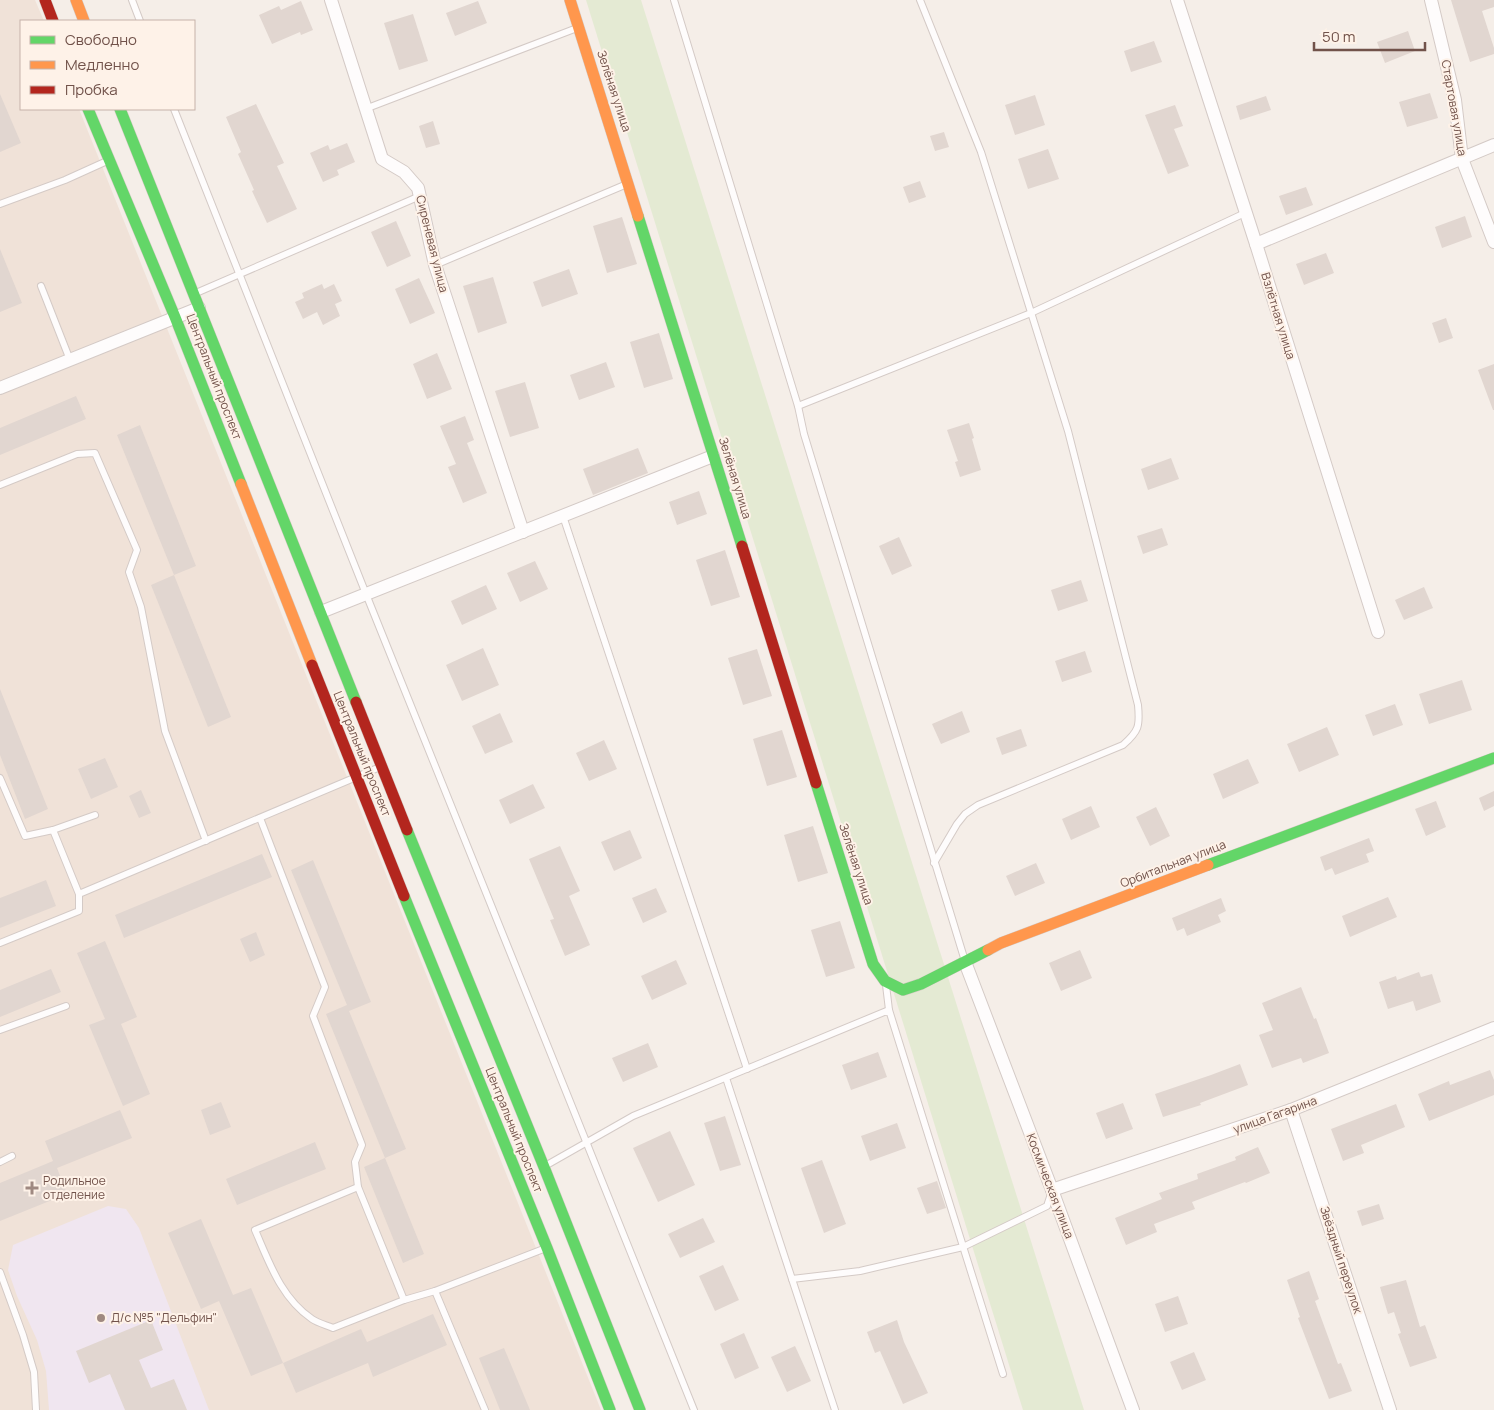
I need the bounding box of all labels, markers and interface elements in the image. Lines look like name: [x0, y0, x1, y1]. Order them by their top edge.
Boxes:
legend: [20, 20, 195, 110]
scale bar: [1314, 20, 1425, 52]
text: 50 m: [1322, 26, 1356, 47]
text: Свободно: [65, 29, 137, 50]
street label: Зелёная улица: [593, 48, 636, 134]
text: Медленно: [65, 54, 139, 75]
street label: Стартовая улица: [1438, 59, 1471, 157]
text: Пробка: [65, 79, 118, 100]
street label: Сиреневая улица: [412, 193, 453, 294]
street label: Взлётная улица: [1257, 270, 1300, 361]
street label: Центральный проспект: [183, 311, 246, 442]
street label: Зелёная улица: [715, 435, 756, 521]
street label: Центральный проспект: [330, 689, 395, 819]
street label: Зелёная улица: [835, 821, 878, 907]
street label: Орбитальная улица: [1118, 836, 1228, 892]
street label: Центральный проспект: [482, 1065, 547, 1195]
street label: улица Гагарина: [1230, 1091, 1319, 1138]
street label: Космическая улица: [1023, 1131, 1078, 1241]
place label: Родильное отделение: [43, 1172, 106, 1203]
marker: Родильное отделение: [25, 1181, 39, 1195]
street label: Звёздный переулок: [1316, 1204, 1367, 1317]
place label: Д/c №5 "Дельфин": [111, 1309, 217, 1326]
marker: Д/c №5 "Дельфин": [95, 1312, 107, 1324]

